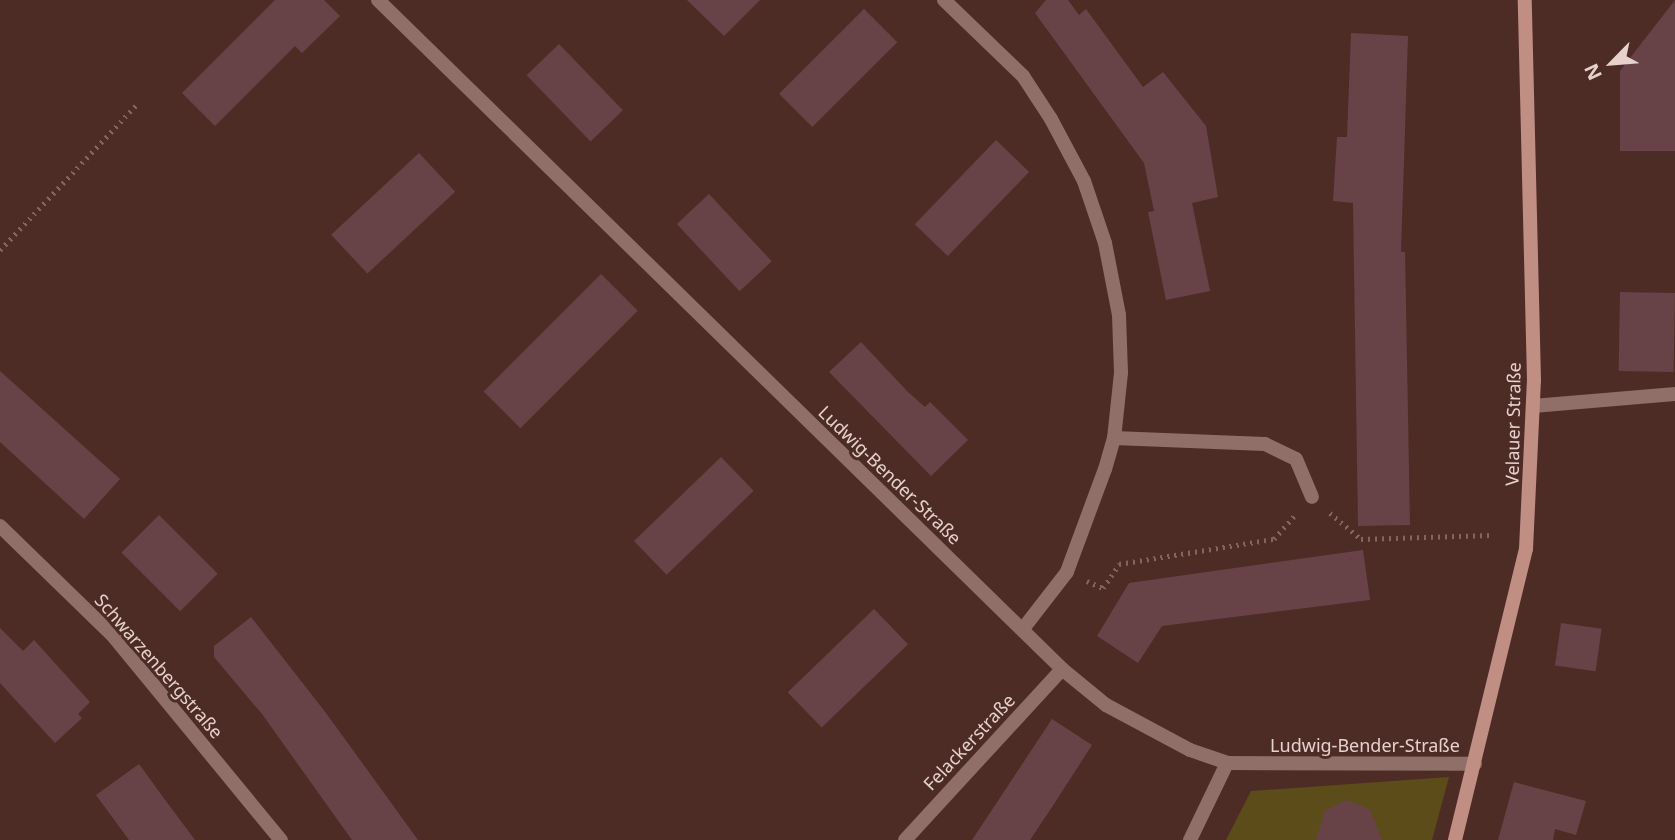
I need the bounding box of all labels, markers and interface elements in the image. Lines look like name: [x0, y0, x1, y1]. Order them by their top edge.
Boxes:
north arrow: [1577, 28, 1647, 98]
text: N: [1578, 59, 1608, 84]
street label: Velauer Straße: [1501, 362, 1525, 486]
street label: Ludwig-Bender-Straße: [814, 401, 966, 549]
street label: Schwarzenbergstraße: [90, 589, 228, 743]
street label: Felackerstraße: [919, 689, 1019, 795]
street label: Ludwig-Bender-Straße: [1270, 734, 1460, 756]

